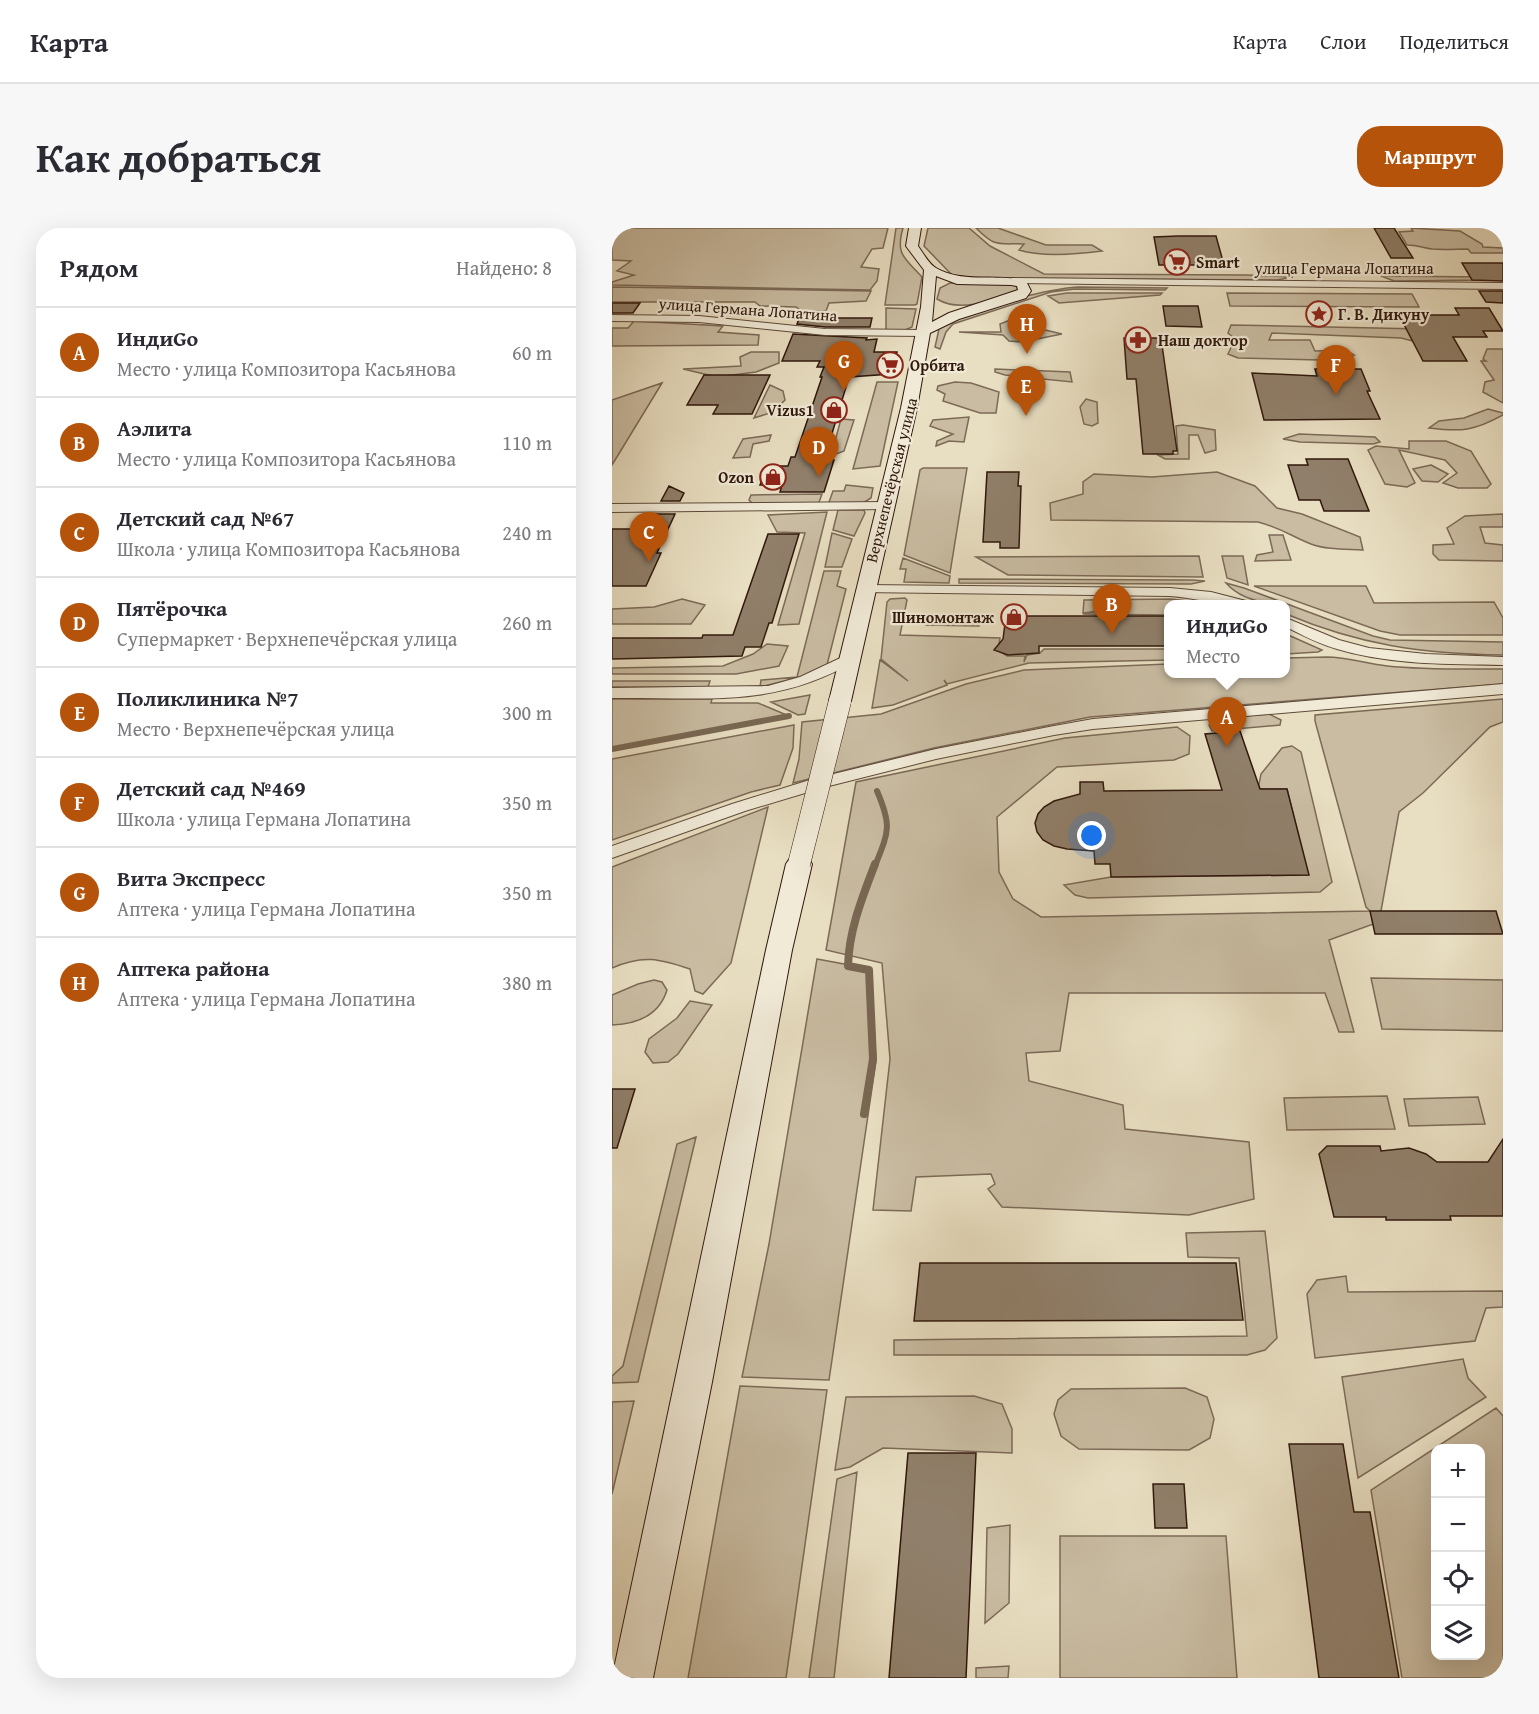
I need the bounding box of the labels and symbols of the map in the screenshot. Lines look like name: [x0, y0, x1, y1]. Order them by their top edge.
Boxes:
supermarket icon: Smart: [1162, 247, 1192, 277]
place label: Smart: [1196, 250, 1240, 274]
street label: улица Германа Лопатина: [1253, 256, 1434, 280]
street label: улица Германа Лопатина: [657, 291, 839, 327]
place icon: Г. В. Дикуну: [1304, 299, 1334, 329]
place label: Г. В. Дикуну: [1338, 302, 1430, 326]
pin: H: [1008, 304, 1046, 354]
pharmacy icon: Наш доктор: [1123, 325, 1153, 355]
place label: Наш доктор: [1158, 328, 1248, 352]
pin: G: [824, 342, 864, 391]
pin: F: [1316, 346, 1356, 395]
supermarket icon: Орбита: [875, 350, 905, 380]
place label: Орбита: [910, 353, 965, 377]
pin: E: [1006, 366, 1046, 416]
shop icon: Vizus1: [819, 395, 849, 425]
street label: Верхнепечёрская улица: [859, 395, 923, 565]
place label: Vizus1: [766, 398, 814, 422]
pin: D: [800, 428, 838, 477]
shop icon: Ozon: [758, 462, 788, 492]
place label: Ozon: [718, 465, 755, 489]
pin: C: [630, 512, 669, 562]
pin: B: [1092, 584, 1132, 634]
shop icon: Шиномонтаж: [999, 602, 1029, 632]
place label: Шиномонтаж: [892, 605, 994, 629]
pin: A: [1208, 698, 1246, 747]
your location: [1077, 821, 1106, 850]

